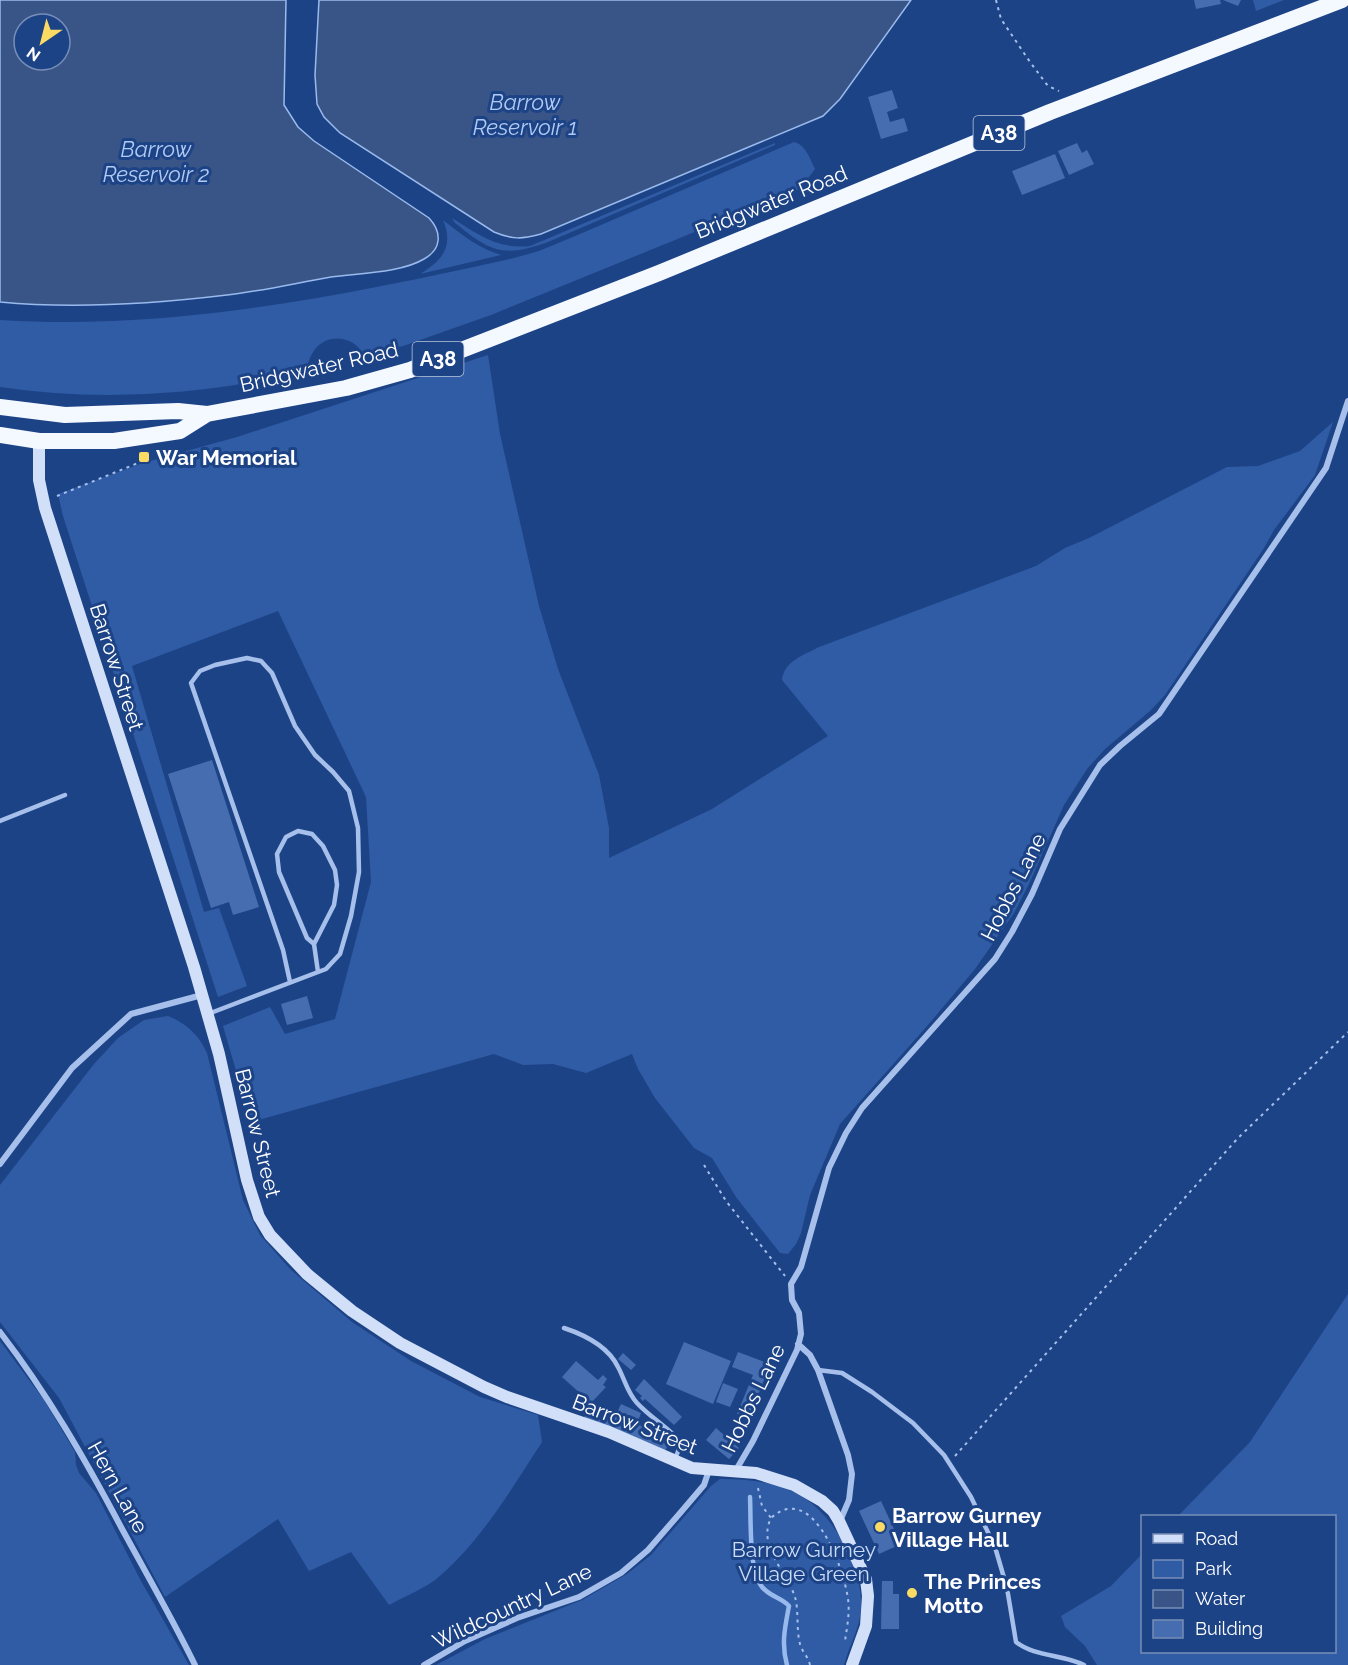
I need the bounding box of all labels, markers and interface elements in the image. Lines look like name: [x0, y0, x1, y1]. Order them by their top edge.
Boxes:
north arrow: [12, 12, 72, 72]
text: N: [23, 43, 44, 65]
water label: Barrow Reservoir 1: [473, 89, 577, 140]
road number: A38: [974, 116, 1024, 150]
water label: Barrow Reservoir 2: [103, 136, 209, 187]
street label: Bridgwater Road: [691, 160, 851, 244]
street label: Bridgwater Road: [237, 337, 401, 397]
road number: A38: [412, 342, 464, 376]
place label: War Memorial: [156, 445, 297, 470]
marker: War Memorial: [137, 450, 151, 464]
street label: Barrow Street: [85, 600, 149, 734]
street label: Hobbs Lane: [975, 829, 1051, 945]
street label: Barrow Street: [230, 1066, 286, 1200]
street label: Hobbs Lane: [716, 1340, 790, 1456]
street label: Barrow Street: [569, 1389, 701, 1459]
street label: Hern Lane: [83, 1437, 153, 1537]
place label: Barrow Gurney Village Hall: [892, 1503, 1042, 1552]
legend: [1141, 1515, 1336, 1653]
marker: Barrow Gurney Village Hall: [873, 1520, 887, 1534]
text: Road: [1195, 1528, 1238, 1549]
park label: Barrow Gurney Village Green: [732, 1537, 876, 1586]
street label: Wildcountry Lane: [428, 1558, 596, 1654]
text: Park: [1195, 1558, 1232, 1579]
place label: The Princes Motto: [924, 1569, 1041, 1618]
marker: The Princes Motto: [905, 1586, 919, 1600]
text: Water: [1195, 1588, 1246, 1609]
text: Building: [1195, 1618, 1263, 1639]

